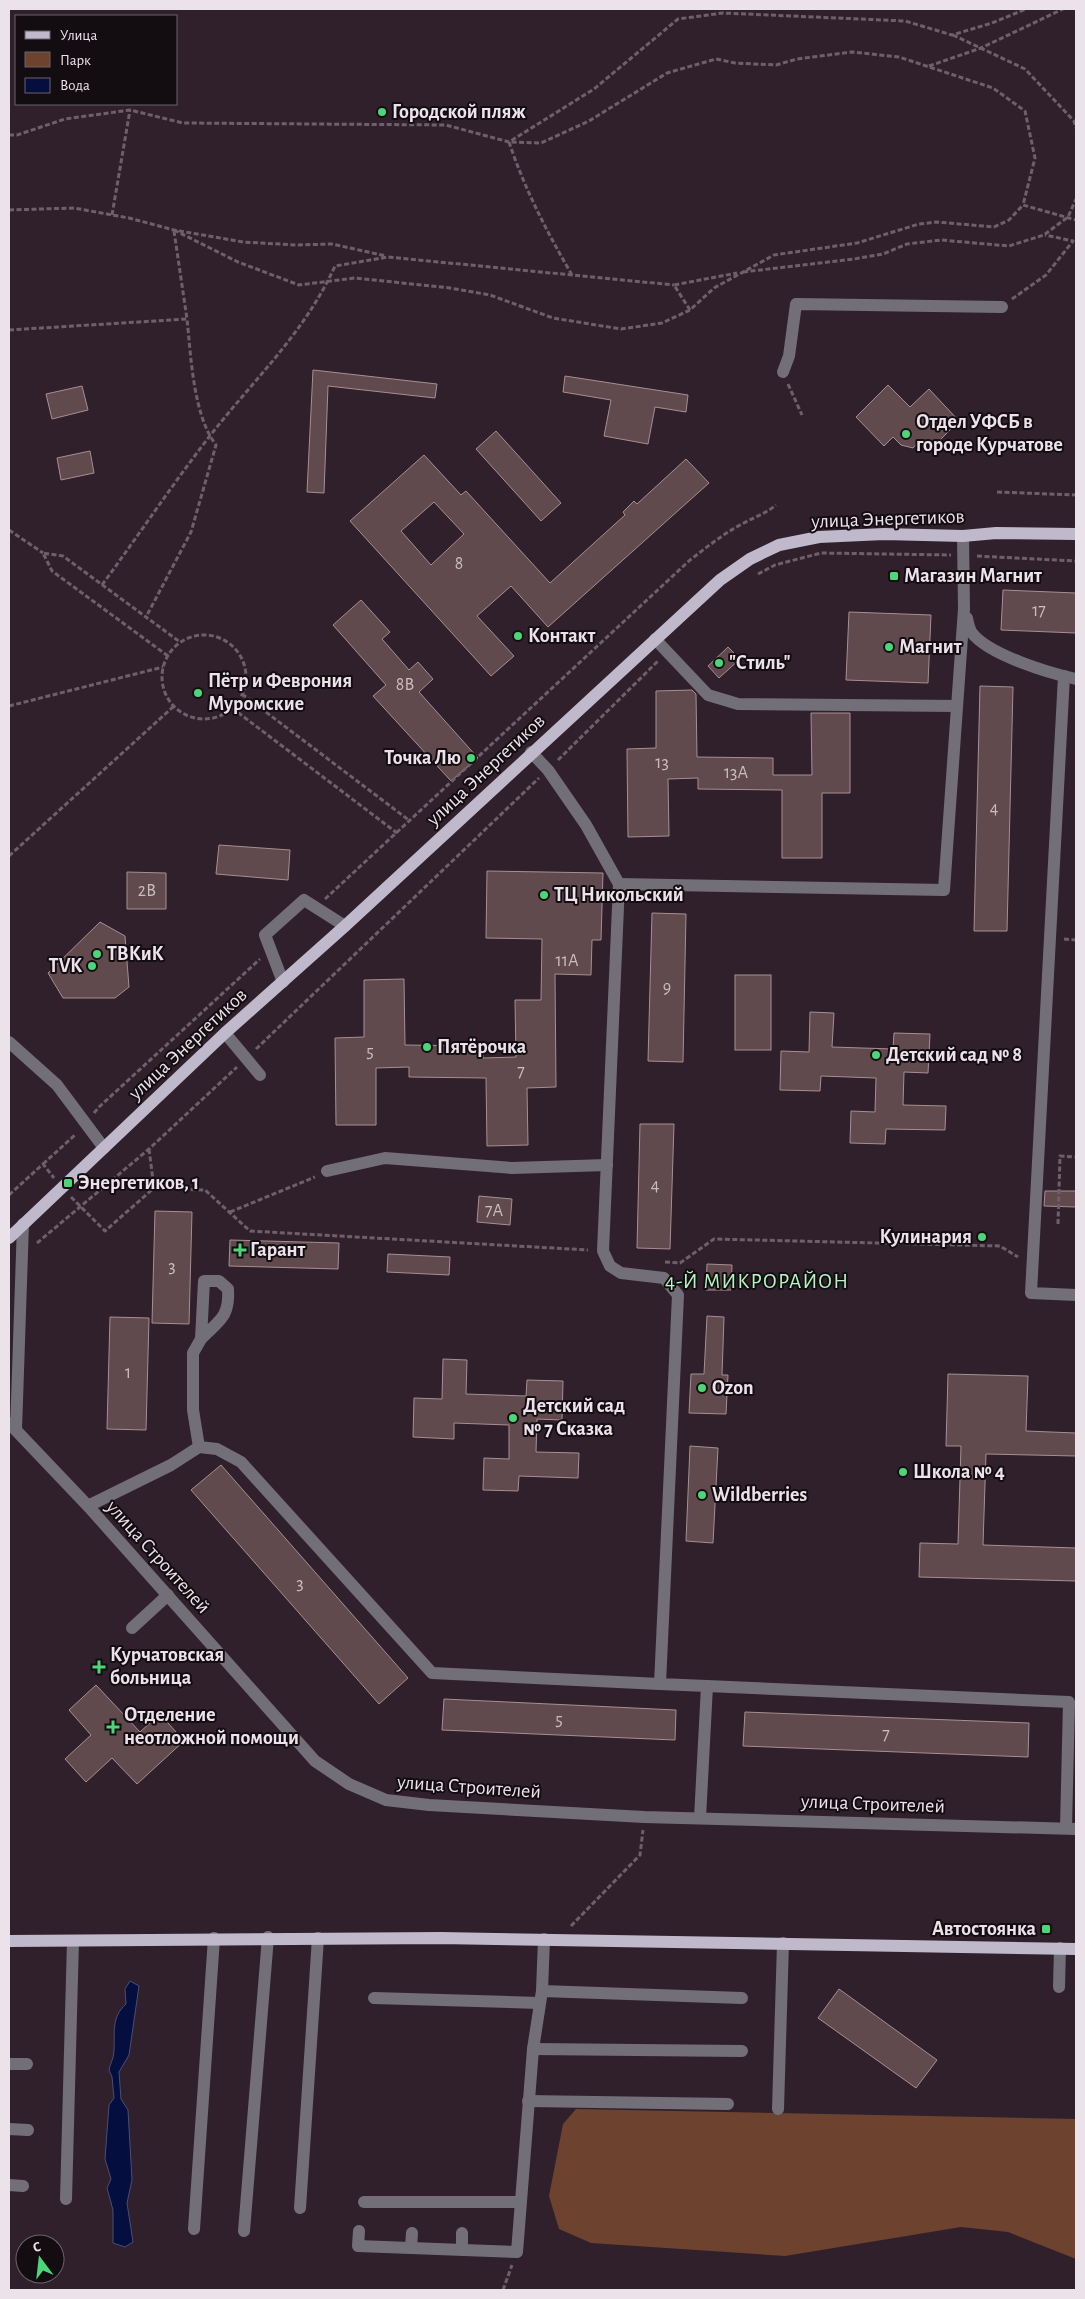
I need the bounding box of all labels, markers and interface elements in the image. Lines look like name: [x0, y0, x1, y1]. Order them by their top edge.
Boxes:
legend: [15, 15, 178, 105]
text: Улица: [60, 28, 97, 43]
text: Парк: [60, 53, 91, 68]
text: Вода: [60, 78, 90, 93]
place label: Городской пляж: [392, 102, 526, 122]
marker: Городской пляж: [376, 106, 388, 118]
place label: Отдел УФСБ в городе Курчатове: [916, 412, 1063, 455]
marker: Отдел УФСБ в городе Курчатове: [900, 428, 912, 440]
street label: улица Энергетиков: [810, 506, 965, 532]
house number: 8: [455, 555, 463, 573]
place label: Магазин Магнит: [904, 566, 1042, 586]
marker: Магазин Магнит: [888, 570, 900, 582]
house number: 17: [1032, 602, 1046, 620]
place label: Контакт: [528, 626, 596, 646]
marker: Контакт: [512, 630, 524, 642]
place label: Магнит: [899, 637, 962, 657]
marker: Магнит: [883, 641, 895, 653]
place label: "Стиль": [729, 653, 791, 673]
marker: "Стиль": [713, 657, 725, 669]
place label: Пётр и Феврония Муромские: [208, 671, 352, 714]
house number: 8В: [396, 676, 414, 694]
marker: Пётр и Феврония Муромские: [192, 687, 204, 699]
street label: улица Энергетиков: [422, 710, 549, 830]
place label: Точка Лю: [384, 748, 461, 768]
marker: Точка Лю: [465, 752, 477, 764]
house number: 13: [655, 754, 669, 772]
house number: 13А: [724, 764, 749, 782]
house number: 4: [990, 800, 999, 818]
house number: 2В: [138, 882, 156, 900]
place label: ТЦ Никольский: [554, 885, 684, 905]
marker: ТЦ Никольский: [538, 889, 550, 901]
place label: ТВКиК: [107, 944, 164, 964]
marker: ТВКиК: [91, 948, 103, 960]
house number: 11А: [556, 952, 579, 970]
place label: TVK: [49, 956, 82, 976]
marker: TVK: [86, 960, 98, 972]
house number: 9: [663, 979, 671, 997]
street label: улица Энергетиков: [124, 984, 251, 1104]
place label: Пятёрочка: [437, 1037, 527, 1057]
marker: Пятёрочка: [421, 1041, 433, 1053]
house number: 5: [366, 1043, 374, 1061]
place label: Детский сад № 8: [886, 1045, 1022, 1065]
marker: Детский сад № 8: [870, 1049, 882, 1061]
house number: 7: [517, 1063, 525, 1081]
place label: Энергетиков, 1: [78, 1173, 199, 1193]
marker: Энергетиков, 1: [62, 1177, 74, 1189]
house number: 4: [651, 1177, 660, 1195]
house number: 7А: [485, 1202, 503, 1220]
place label: Кулинария: [880, 1227, 972, 1247]
marker: Кулинария: [976, 1231, 988, 1243]
place label: Гарант: [250, 1240, 305, 1260]
marker: Гарант: [234, 1244, 246, 1256]
house number: 3: [168, 1258, 176, 1276]
district label: 4-Й МИКРОРАЙОН: [665, 1270, 849, 1292]
house number: 1: [125, 1364, 131, 1382]
place label: Ozon: [712, 1378, 754, 1398]
marker: Ozon: [696, 1382, 708, 1394]
place label: Детский сад № 7 Сказка: [523, 1396, 625, 1439]
marker: Детский сад № 7 Сказка: [507, 1412, 519, 1424]
place label: Школа № 4: [913, 1462, 1005, 1482]
marker: Школа № 4: [897, 1466, 909, 1478]
place label: Wildberries: [712, 1485, 808, 1505]
marker: Wildberries: [696, 1489, 708, 1501]
street label: улица Строителей: [102, 1496, 214, 1617]
house number: 3: [296, 1575, 304, 1593]
place label: Курчатовская больница: [110, 1645, 224, 1688]
marker: Курчатовская больница: [92, 1660, 106, 1674]
place label: Отделение неотложной помощи: [124, 1705, 299, 1748]
house number: 5: [555, 1711, 563, 1729]
marker: Отделение неотложной помощи: [106, 1720, 120, 1734]
house number: 7: [882, 1726, 890, 1744]
street label: улица Строителей: [395, 1772, 542, 1802]
street label: улица Строителей: [800, 1791, 945, 1817]
place label: Автостоянка: [932, 1919, 1037, 1939]
marker: Автостоянка: [1040, 1923, 1052, 1935]
north arrow: [15, 2234, 65, 2284]
text: С: [31, 2240, 43, 2255]

